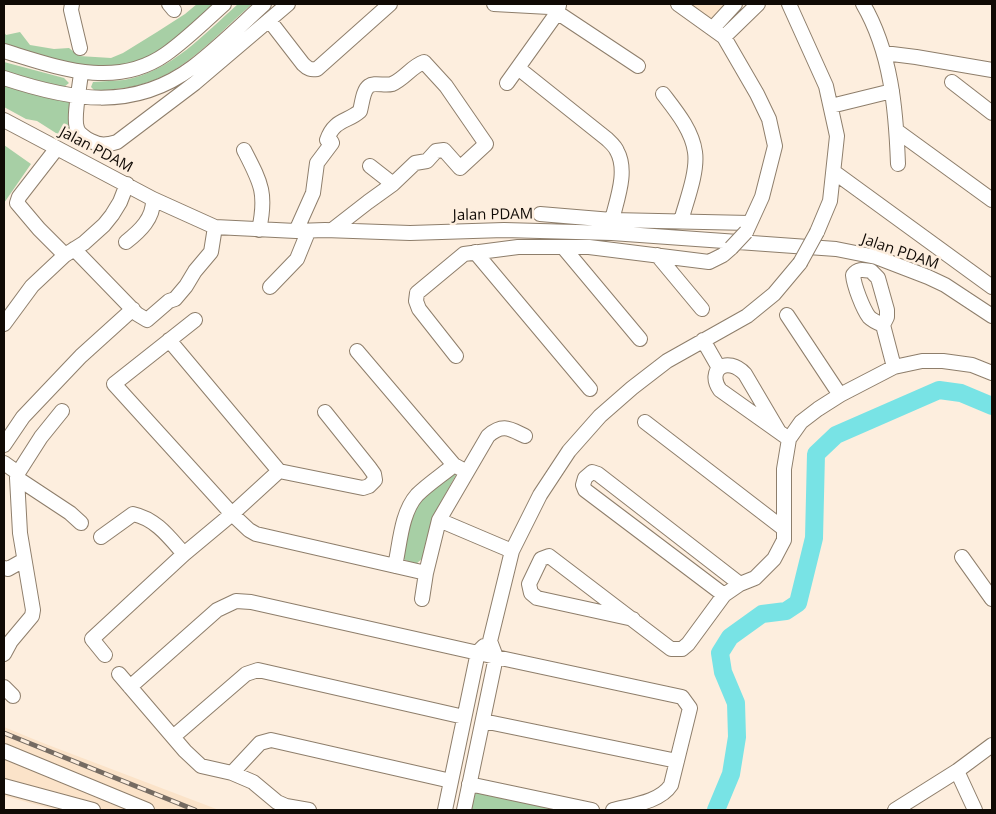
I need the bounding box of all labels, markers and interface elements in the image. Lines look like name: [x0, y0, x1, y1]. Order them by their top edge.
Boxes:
street label: Jalan PDAM: [56, 123, 136, 177]
street label: Jalan PDAM: [453, 205, 533, 225]
street label: Jalan PDAM: [859, 230, 941, 274]

